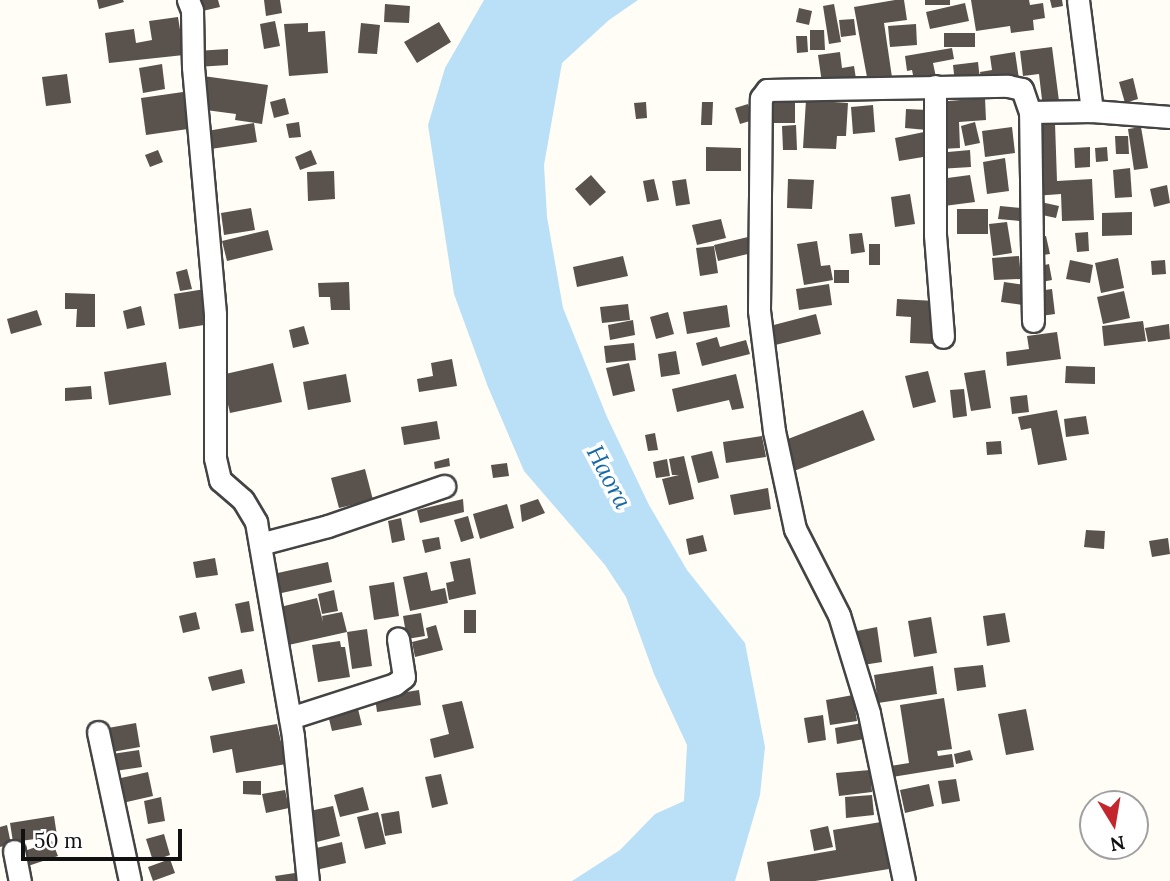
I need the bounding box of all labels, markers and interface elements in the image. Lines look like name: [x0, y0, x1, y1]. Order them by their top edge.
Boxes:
water label: Haora: [580, 440, 638, 514]
north arrow: [1079, 790, 1149, 860]
scale bar: [24, 814, 186, 858]
text: 50 m: [34, 827, 83, 854]
text: N: [1108, 830, 1127, 857]

